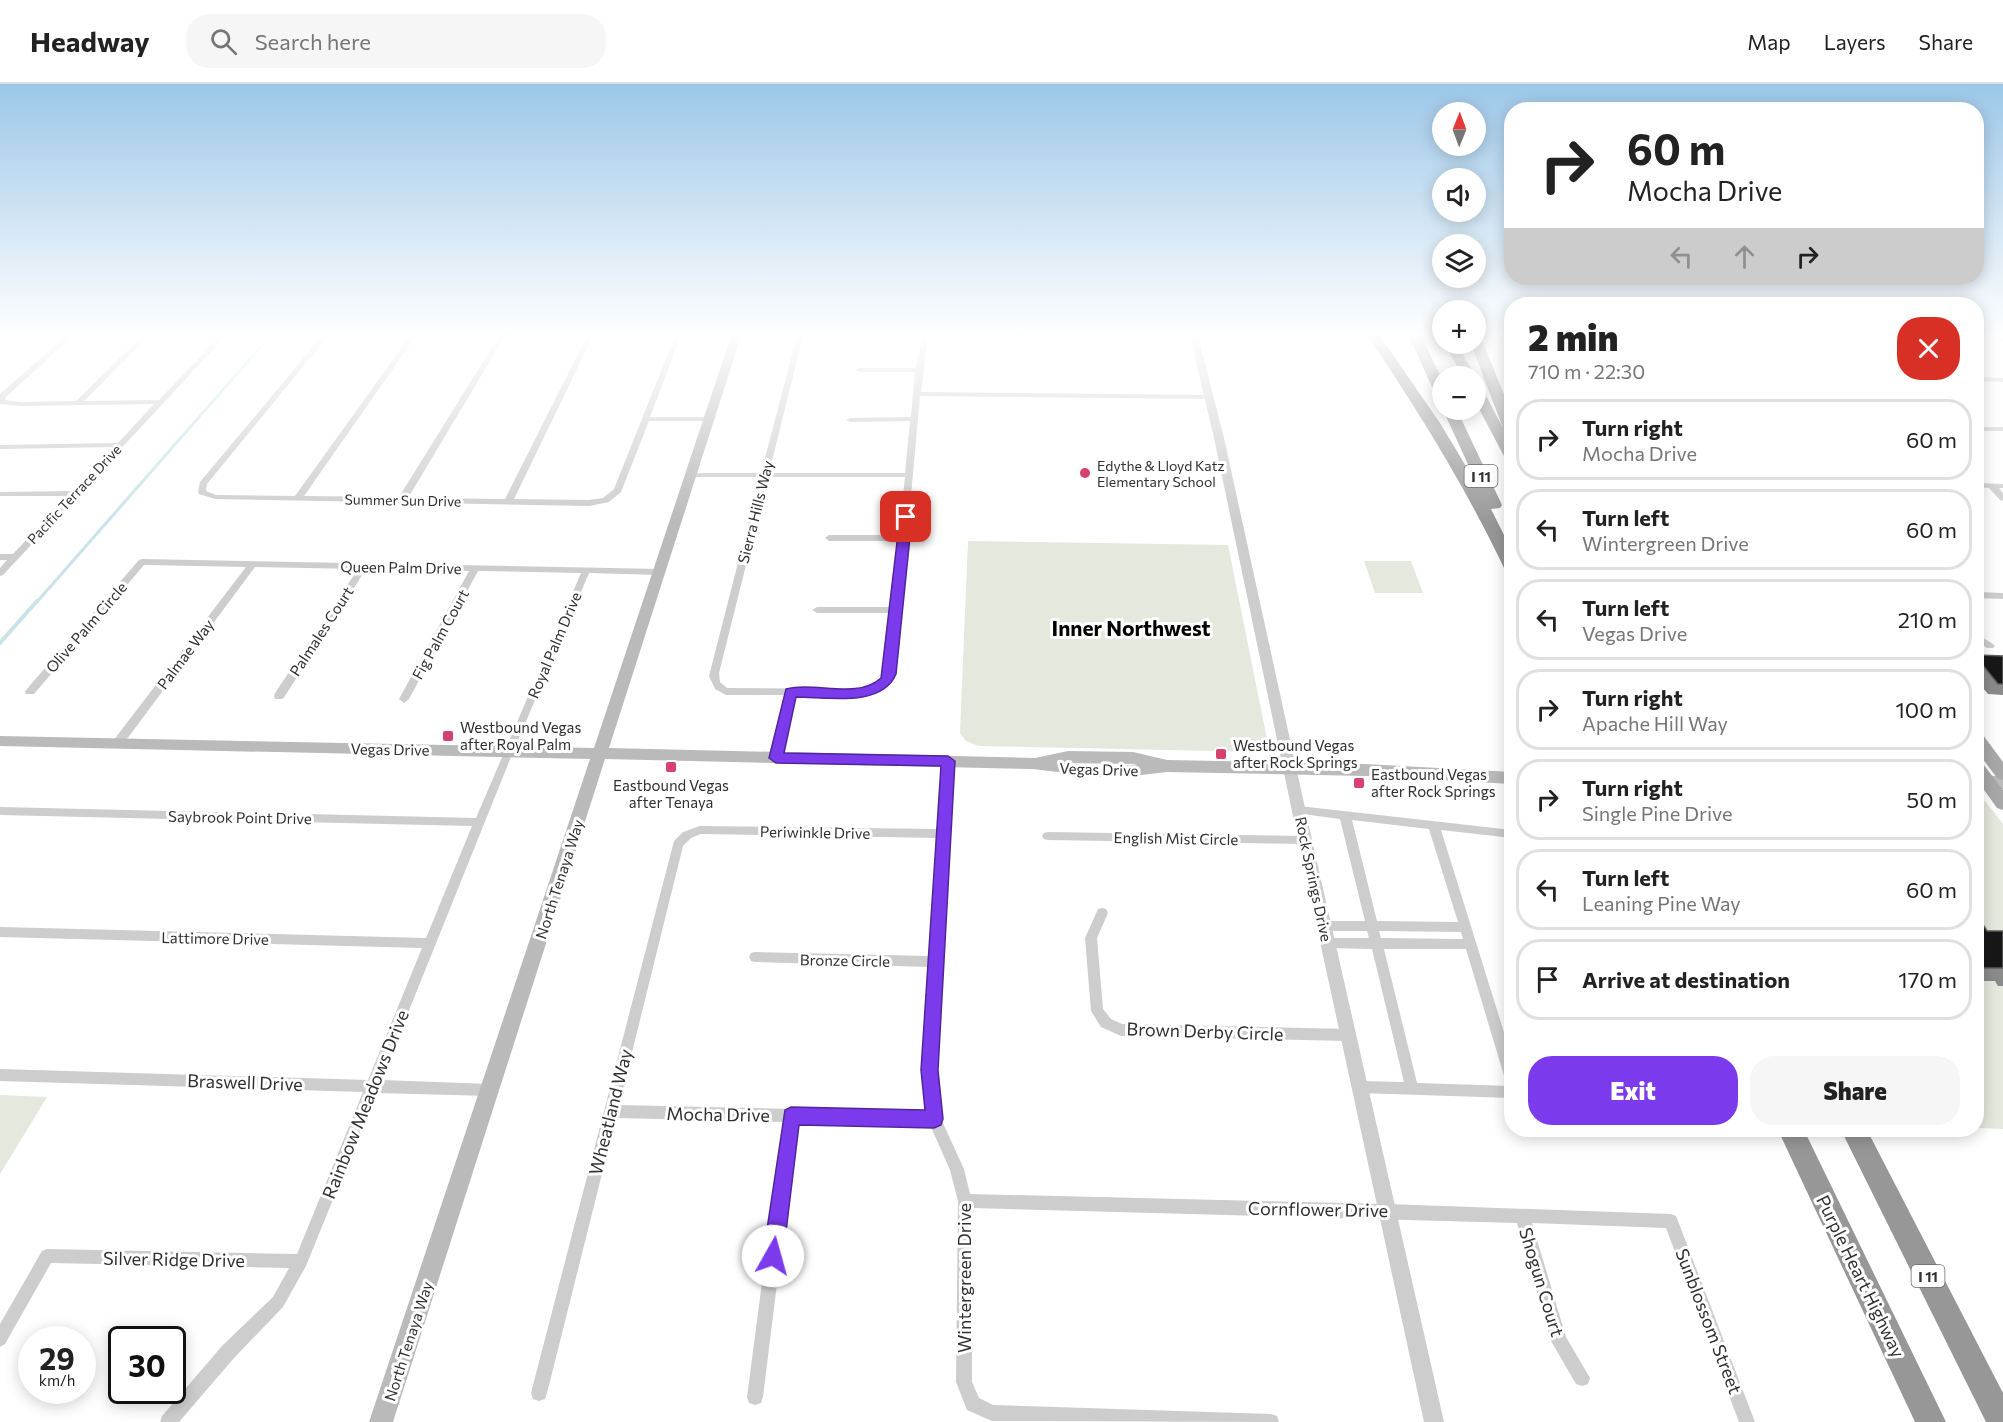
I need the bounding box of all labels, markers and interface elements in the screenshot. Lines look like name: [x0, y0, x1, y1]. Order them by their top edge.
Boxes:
search box: [186, 14, 606, 68]
text: Headway: [30, 24, 150, 58]
icon: search: [207, 25, 240, 58]
text: Search here: [255, 28, 371, 55]
text: Map: [1747, 29, 1791, 54]
text: Layers: [1824, 29, 1886, 54]
text: Share: [1919, 29, 1973, 54]
north arrow: [1432, 102, 1486, 156]
map controls: [1432, 102, 1486, 420]
text: 60 m: [1627, 122, 1726, 174]
icon: right: [1528, 126, 1606, 204]
button: sound: [1432, 168, 1486, 222]
text: Mocha Drive: [1627, 174, 1782, 207]
button: layers: [1432, 234, 1486, 288]
icon: left: [1665, 240, 1698, 273]
icon: ahead: [1728, 240, 1761, 273]
icon: right: [1791, 240, 1824, 273]
button: +: [1432, 300, 1486, 354]
text: 2 min: [1528, 314, 1618, 358]
button: close: [1897, 317, 1960, 380]
text: 710 m · 22:30: [1528, 359, 1645, 383]
button: −: [1432, 366, 1486, 420]
text: Turn right: [1582, 414, 1683, 441]
icon: right: [1531, 423, 1564, 456]
text: 60 m: [1906, 426, 1957, 453]
street label: Pacific Terrace Drive: [24, 441, 124, 547]
text: Mocha Drive: [1582, 441, 1697, 465]
place label: Edythe & Lloyd Katz Elementary School: [1097, 457, 1224, 490]
street label: Sierra Hills Way: [734, 458, 777, 565]
road number: I 11: [1464, 465, 1498, 487]
marker: Edythe & Lloyd Katz Elementary School: [1078, 466, 1092, 480]
street label: Summer Sun Drive: [345, 490, 461, 510]
pin: [880, 491, 931, 542]
icon: arrive: [889, 500, 922, 533]
text: Turn left: [1582, 504, 1669, 531]
icon: left: [1531, 513, 1564, 546]
text: 60 m: [1906, 516, 1957, 543]
text: Wintergreen Drive: [1582, 531, 1749, 555]
street label: Queen Palm Drive: [340, 557, 462, 577]
street label: Olive Palm Circle: [42, 578, 130, 676]
street label: Palmales Court: [285, 583, 357, 679]
street label: Fig Palm Court: [408, 586, 472, 682]
street label: Royal Palm Drive: [524, 589, 585, 701]
text: Turn left: [1582, 594, 1669, 621]
icon: left: [1531, 603, 1564, 636]
text: 210 m: [1898, 606, 1957, 633]
street label: Palmae Way: [153, 615, 217, 692]
district label: Inner Northwest: [1052, 615, 1211, 640]
text: Vegas Drive: [1582, 621, 1687, 645]
text: Turn right: [1582, 684, 1683, 711]
icon: right: [1531, 693, 1564, 726]
text: 100 m: [1895, 696, 1957, 723]
text: Apache Hill Way: [1582, 711, 1728, 735]
place label: Westbound Vegas after Royal Palm: [460, 718, 581, 753]
marker: Westbound Vegas after Royal Palm: [441, 729, 455, 743]
place label: Westbound Vegas after Rock Springs: [1233, 736, 1358, 771]
street label: Vegas Drive: [350, 739, 430, 759]
marker: Westbound Vegas after Rock Springs: [1214, 747, 1228, 761]
street label: Vegas Drive: [1059, 759, 1139, 779]
marker: Eastbound Vegas after Tenaya: [664, 760, 678, 774]
place label: Eastbound Vegas after Rock Springs: [1371, 765, 1496, 800]
text: Turn right: [1582, 774, 1683, 801]
place label: Eastbound Vegas after Tenaya: [613, 776, 729, 811]
marker: Eastbound Vegas after Rock Springs: [1352, 776, 1366, 790]
icon: right: [1531, 783, 1564, 816]
text: 50 m: [1907, 786, 1957, 813]
text: Single Pine Drive: [1582, 801, 1732, 825]
street label: Saybrook Point Drive: [168, 807, 312, 827]
street label: Rock Springs Drive: [1292, 815, 1336, 943]
street label: North Tenaya Way: [531, 817, 587, 941]
street label: Periwinkle Drive: [760, 822, 870, 842]
street label: English Mist Circle: [1114, 828, 1239, 848]
text: Turn left: [1582, 864, 1669, 891]
icon: left: [1531, 873, 1564, 906]
text: 60 m: [1906, 876, 1957, 903]
text: Leaning Pine Way: [1582, 891, 1741, 915]
street label: Lattimore Drive: [161, 928, 269, 948]
street label: Bronze Circle: [800, 950, 890, 970]
icon: arrive: [1531, 963, 1564, 996]
text: Arrive at destination: [1582, 966, 1790, 993]
text: 170 m: [1898, 966, 1957, 993]
street label: Rainbow Meadows Drive: [317, 1006, 413, 1202]
street label: Brown Derby Circle: [1126, 1017, 1284, 1045]
street label: Wheatland Way: [584, 1047, 636, 1177]
button: Exit: [1528, 1056, 1738, 1125]
button: Share: [1750, 1056, 1960, 1125]
street label: Braswell Drive: [187, 1069, 303, 1095]
street label: Mocha Drive: [666, 1102, 770, 1126]
street label: Purple Heart Highway: [1812, 1191, 1910, 1361]
street label: Cornflower Drive: [1248, 1197, 1388, 1221]
street label: Wintergreen Drive: [953, 1203, 975, 1353]
position arrow: [741, 1224, 805, 1288]
street label: Shogun Court: [1515, 1225, 1569, 1339]
street label: Sunblossom Street: [1671, 1245, 1747, 1397]
street label: Silver Ridge Drive: [103, 1247, 245, 1271]
road number: I 11: [1912, 1265, 1944, 1287]
street label: North Tenaya Way: [380, 1279, 436, 1403]
speed limit sign: 30: [108, 1326, 186, 1404]
text: 29: [39, 1339, 75, 1376]
text: km/h: [39, 1371, 75, 1389]

